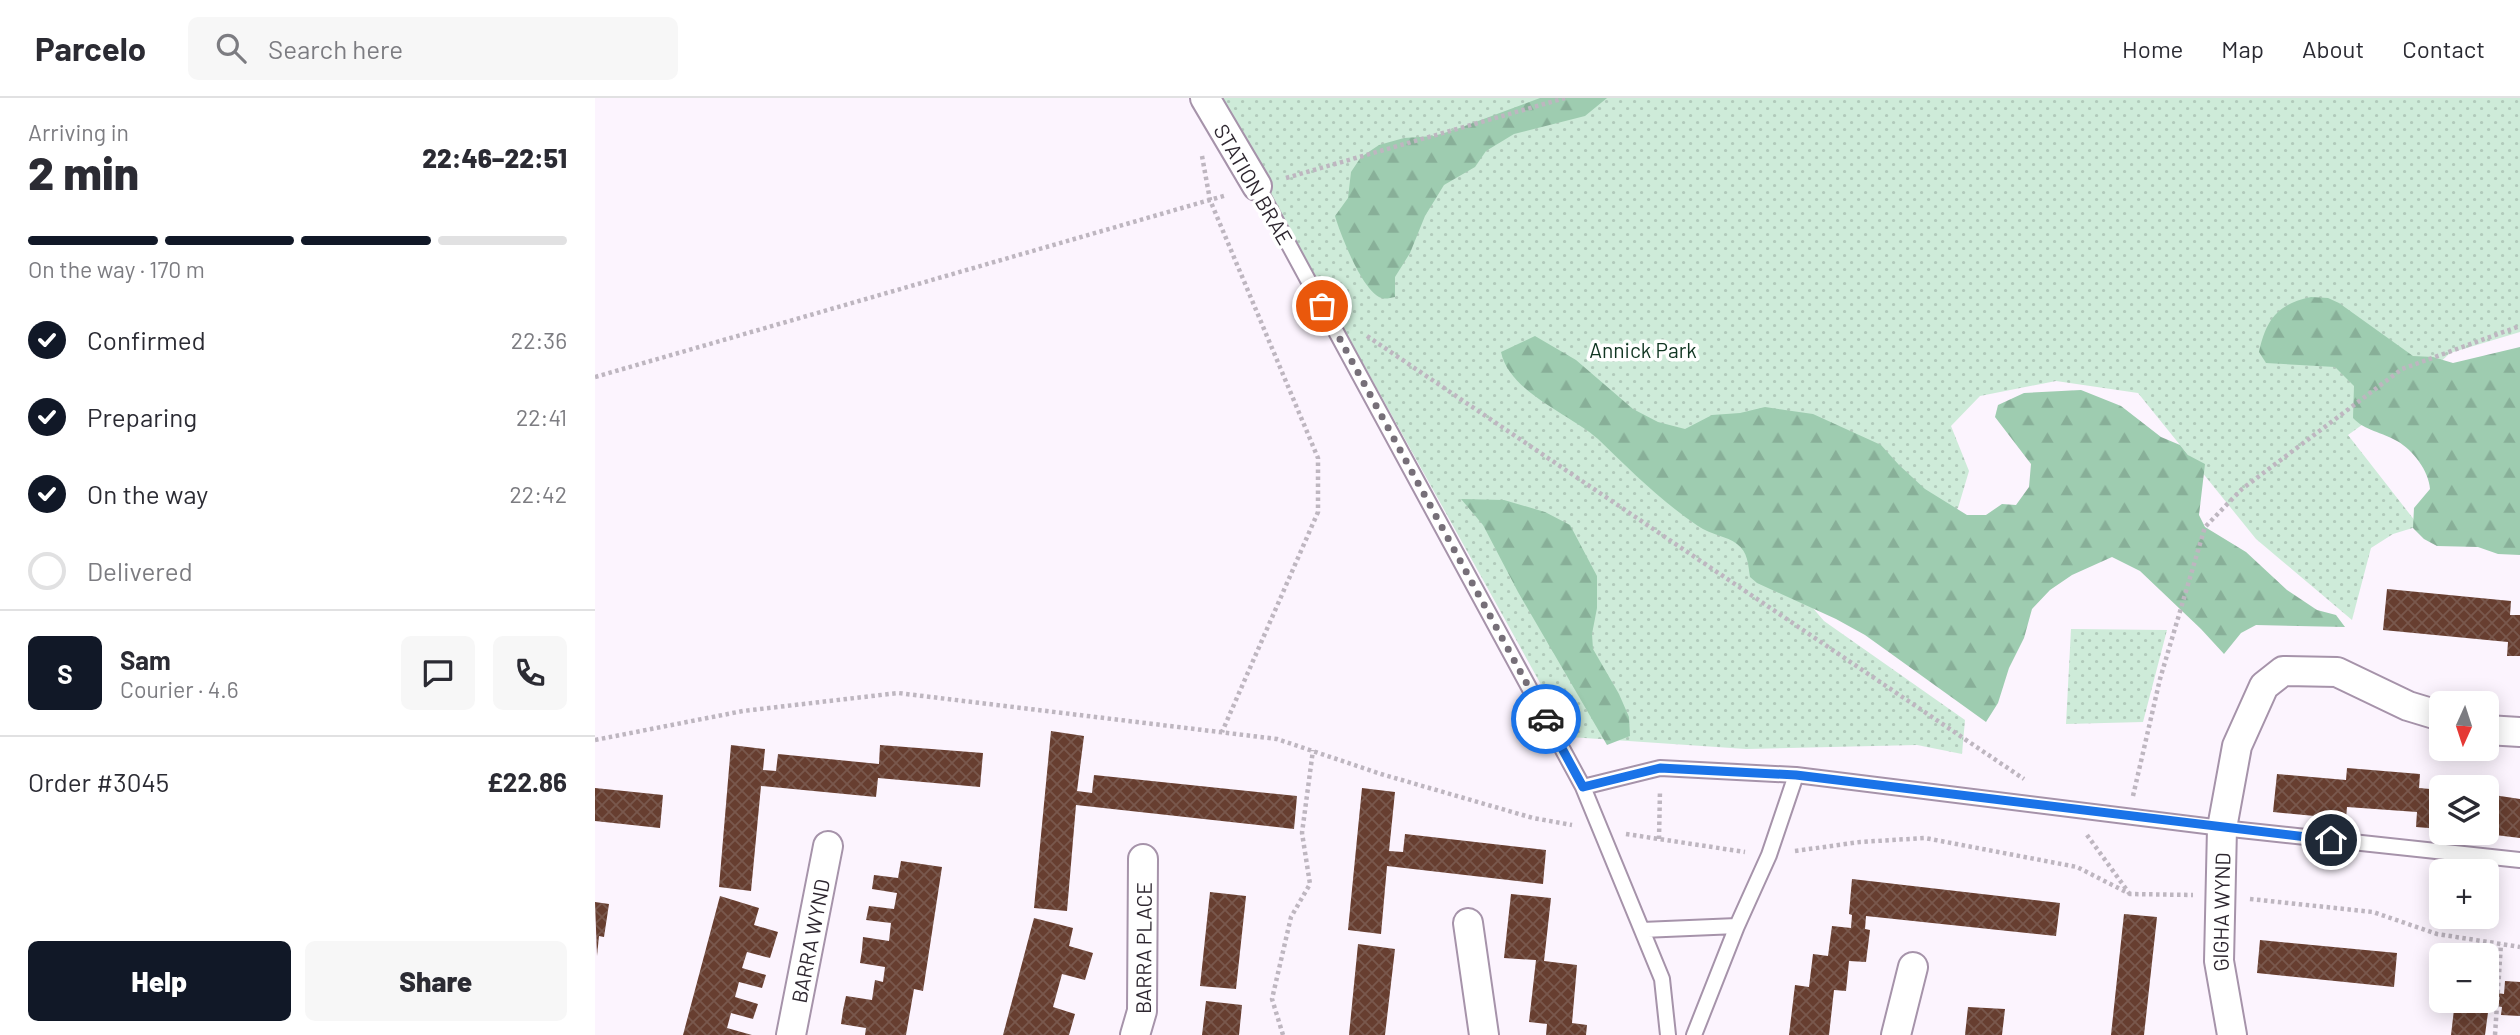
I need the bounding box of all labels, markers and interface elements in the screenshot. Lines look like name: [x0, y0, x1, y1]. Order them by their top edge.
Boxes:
search box: [188, 17, 678, 80]
text: Parcelo: [35, 28, 146, 68]
icon: search: [212, 29, 250, 67]
text: Search here: [268, 33, 403, 64]
text: Home: [2122, 34, 2183, 63]
text: Map: [2221, 34, 2264, 63]
text: About: [2302, 34, 2364, 63]
text: Contact: [2402, 34, 2485, 63]
text: Arriving in: [28, 118, 129, 146]
street label: STATION BRAE: [1209, 119, 1299, 249]
text: 22:46–22:51: [422, 142, 567, 173]
text: 2 min: [28, 144, 139, 199]
text: On the way · 170 m: [28, 255, 205, 283]
pin: [1292, 276, 1352, 336]
icon: bag: [1303, 287, 1341, 325]
icon: check: [28, 321, 66, 359]
text: Confirmed: [87, 324, 206, 355]
text: 22:36: [511, 326, 567, 354]
park label: Annick Park: [1589, 337, 1697, 362]
icon: check: [28, 398, 66, 436]
text: Preparing: [87, 401, 197, 432]
text: 22:41: [516, 403, 567, 431]
icon: check: [28, 475, 66, 513]
text: On the way: [87, 478, 208, 509]
text: 22:42: [510, 480, 567, 508]
text: Delivered: [87, 555, 193, 586]
button: chat: [401, 636, 475, 710]
button: phone: [493, 636, 567, 710]
text: Sam: [120, 644, 171, 675]
text: S: [57, 658, 73, 689]
text: Courier · 4.6: [120, 675, 239, 703]
courier: [1511, 684, 1581, 754]
north arrow: [2429, 691, 2499, 761]
map controls: [2429, 691, 2499, 1013]
icon: car: [1527, 700, 1565, 738]
text: Order #3045: [28, 766, 169, 797]
text: £22.86: [487, 766, 567, 797]
button: layers: [2429, 775, 2499, 845]
pin: [2301, 810, 2361, 870]
icon: home: [2312, 821, 2350, 859]
street label: GIGHA WYND: [2206, 852, 2234, 974]
button: +: [2429, 859, 2499, 929]
street label: BARRA WYND: [785, 877, 834, 1005]
street label: BARRA PLACE: [1129, 882, 1155, 1014]
button: Help: [28, 941, 291, 1021]
button: Share: [305, 941, 567, 1021]
button: −: [2429, 943, 2499, 1013]

